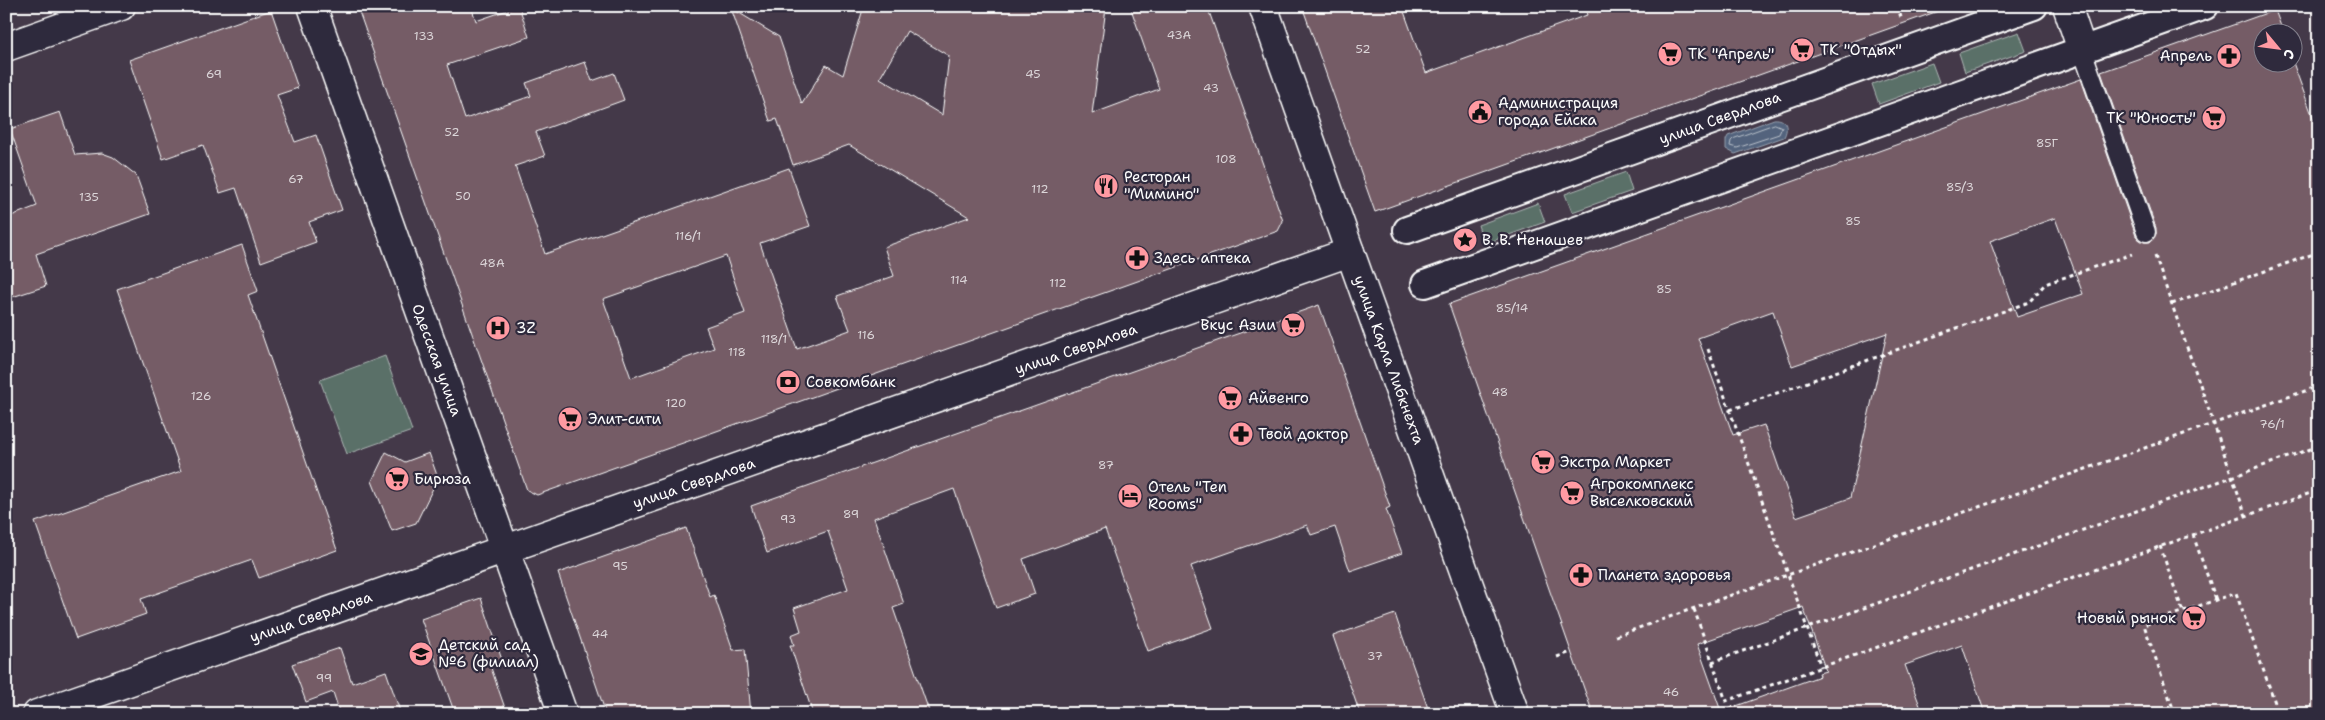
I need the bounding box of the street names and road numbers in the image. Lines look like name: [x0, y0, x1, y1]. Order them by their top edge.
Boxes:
street label: улица Свердлова: [1656, 86, 1784, 149]
street label: улица Карла Либкнехта: [1349, 273, 1429, 448]
street label: Одесская улица: [407, 301, 467, 420]
street label: улица Свердлова: [1012, 318, 1140, 379]
street label: улица Свердлова: [630, 452, 758, 513]
street label: улица Свердлова: [247, 586, 375, 647]

